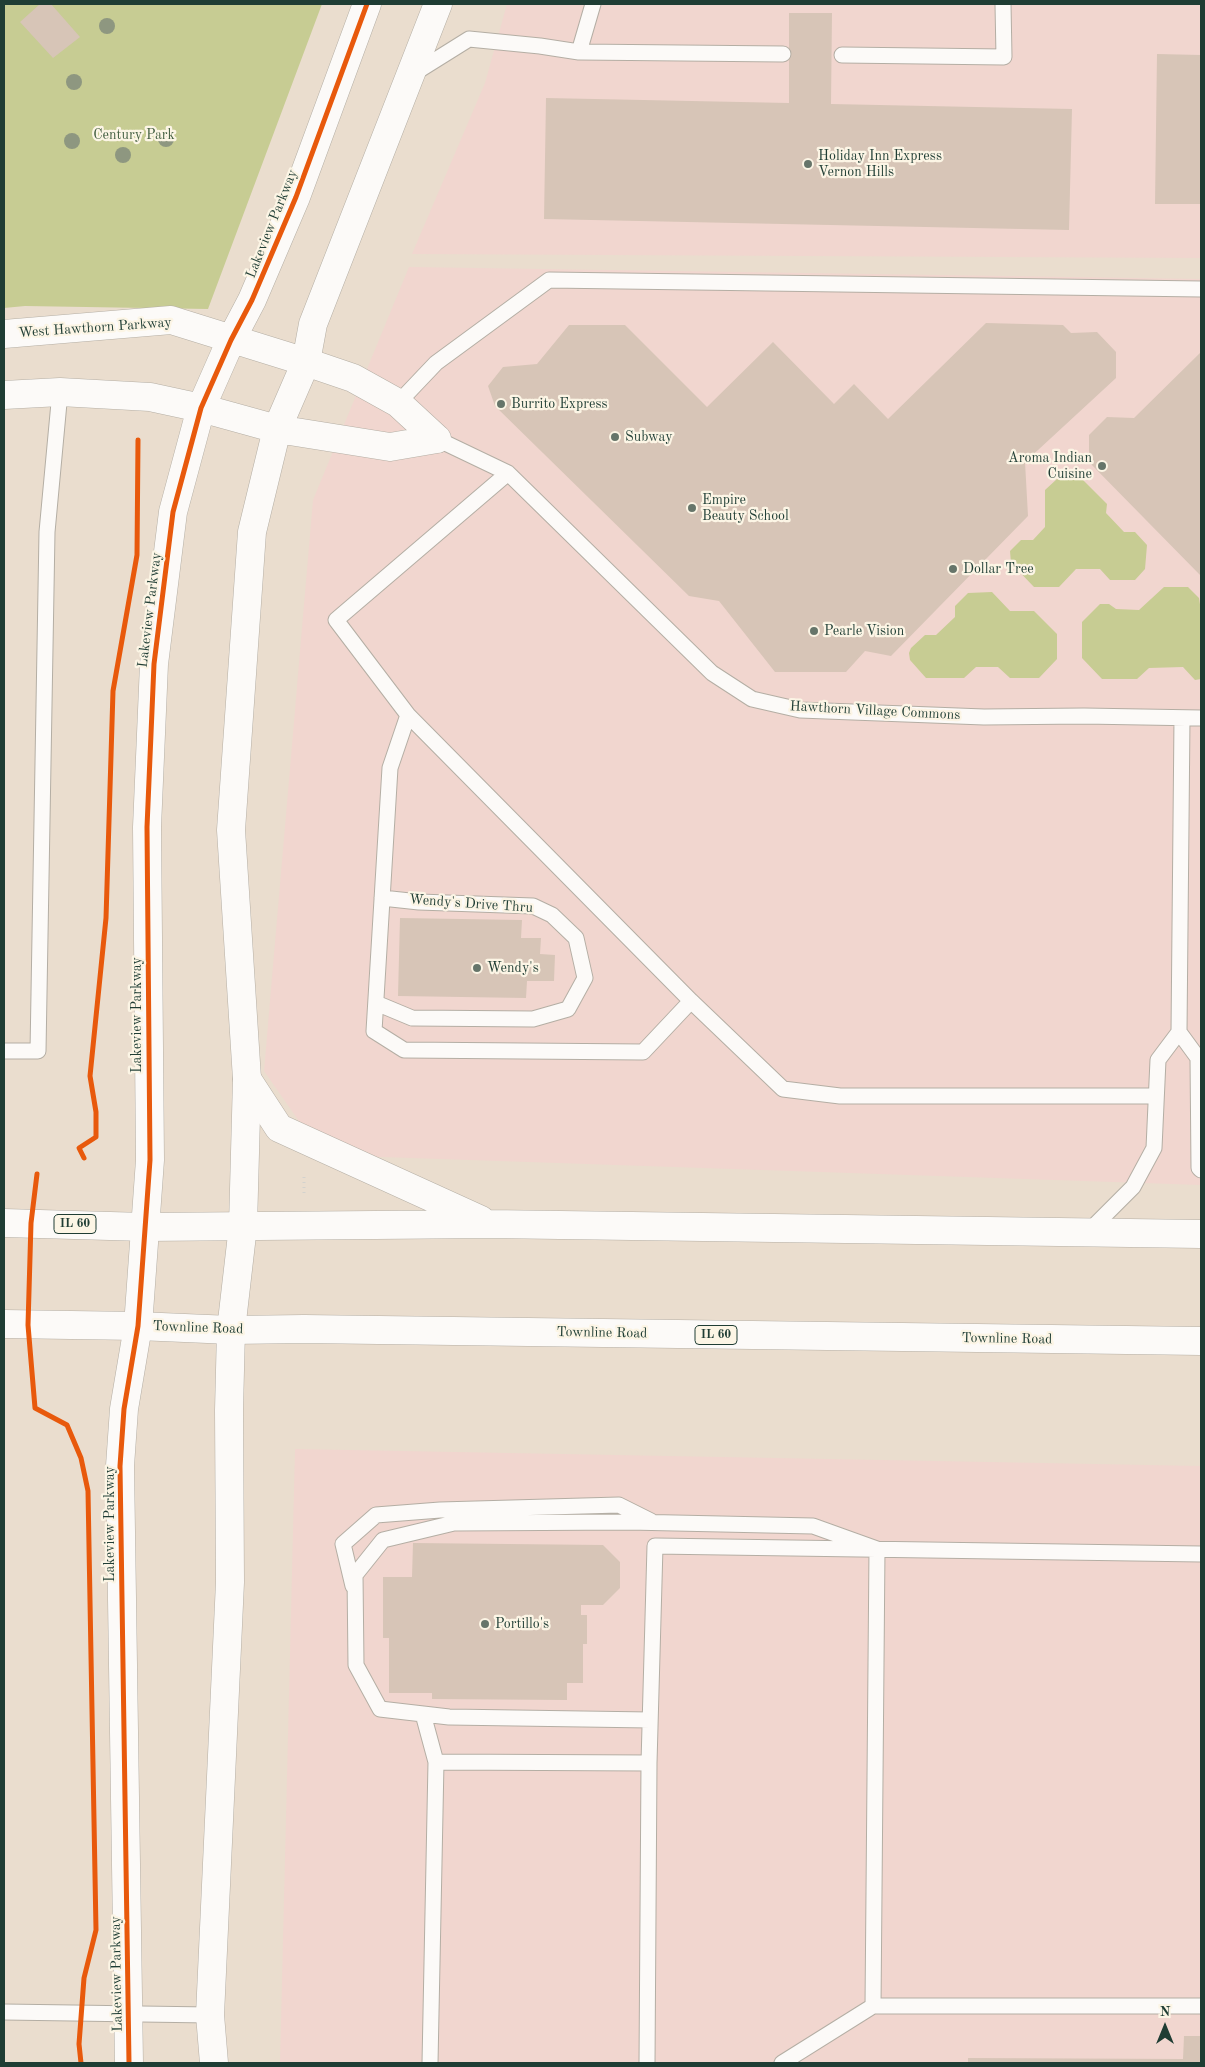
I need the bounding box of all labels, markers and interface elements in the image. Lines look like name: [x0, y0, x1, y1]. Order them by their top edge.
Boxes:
park label: Century Park: [93, 127, 175, 143]
place label: Holiday Inn Express Vernon Hills: [818, 148, 942, 180]
marker: Holiday Inn Express Vernon Hills: [802, 158, 814, 170]
street label: Lakeview Parkway: [243, 167, 301, 281]
street label: West Hawthorn Parkway: [18, 314, 172, 342]
place label: Burrito Express: [511, 396, 608, 412]
marker: Burrito Express: [495, 398, 507, 410]
place label: Subway: [625, 429, 673, 445]
marker: Subway: [609, 431, 621, 443]
place label: Aroma Indian Cuisine: [1008, 450, 1092, 482]
marker: Aroma Indian Cuisine: [1096, 460, 1108, 472]
place label: Empire Beauty School: [702, 492, 789, 524]
marker: Empire Beauty School: [686, 502, 698, 514]
street label: Lakeview Parkway: [135, 552, 165, 668]
place label: Dollar Tree: [963, 561, 1034, 577]
marker: Dollar Tree: [947, 563, 959, 575]
place label: Pearle Vision: [824, 623, 904, 639]
marker: Pearle Vision: [808, 625, 820, 637]
street label: Hawthorn Village Commons: [789, 698, 961, 724]
street label: Wendy's Drive Thru: [409, 891, 533, 917]
street label: Lakeview Parkway: [129, 957, 145, 1073]
place label: Wendy's: [487, 960, 539, 976]
marker: Wendy's: [471, 962, 483, 974]
road number: IL 60: [54, 1214, 96, 1234]
street label: Townline Road: [152, 1318, 244, 1338]
street label: Townline Road: [556, 1324, 648, 1342]
road number: IL 60: [695, 1326, 737, 1344]
street label: Townline Road: [961, 1330, 1053, 1348]
street label: Lakeview Parkway: [102, 1466, 118, 1582]
place label: Portillo's: [495, 1616, 549, 1632]
marker: Portillo's: [479, 1618, 491, 1630]
street label: Lakeview Parkway: [108, 1916, 126, 2032]
north arrow: [1140, 2002, 1190, 2052]
text: N: [1160, 2005, 1170, 2019]

